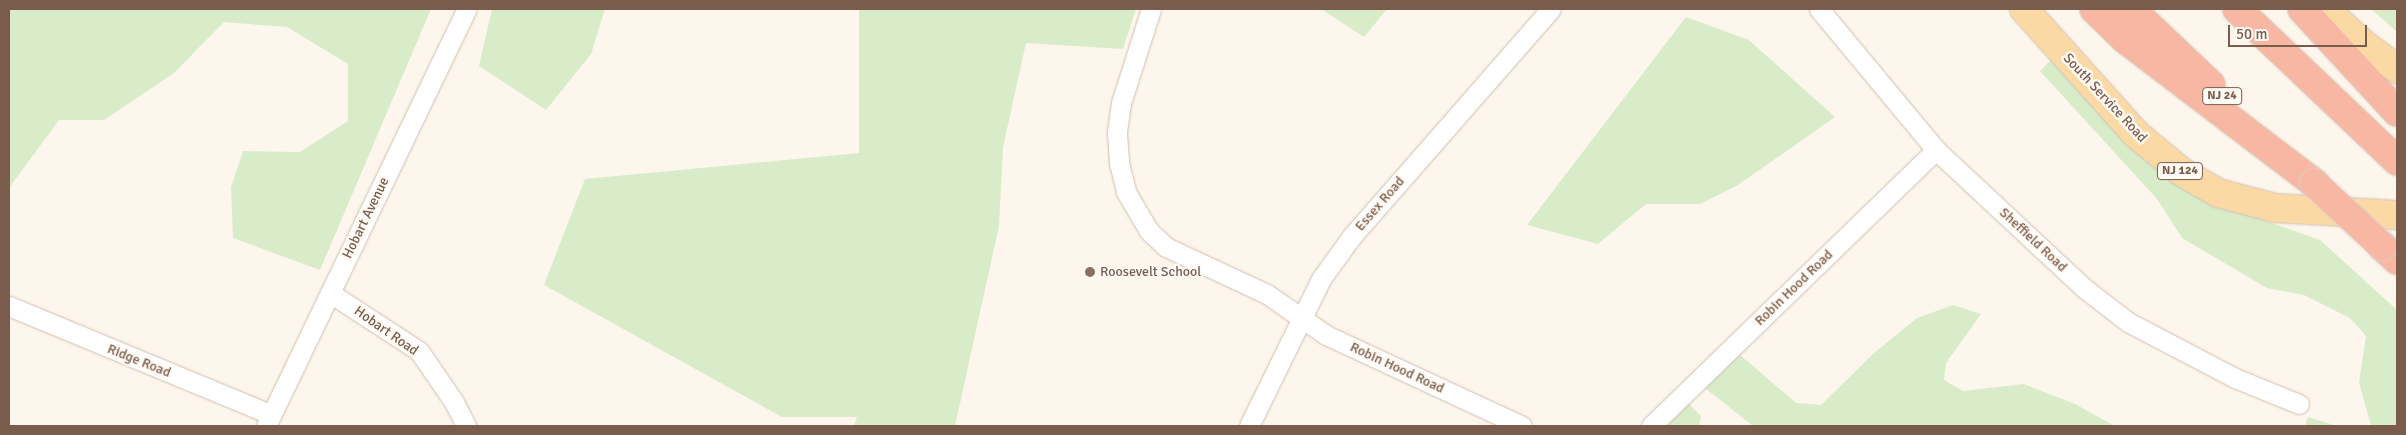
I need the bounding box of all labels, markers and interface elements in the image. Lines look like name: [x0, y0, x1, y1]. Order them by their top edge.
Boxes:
scale bar: [2231, 15, 2370, 47]
text: 50 m: [2236, 25, 2267, 43]
street label: South Service Road: [2060, 50, 2150, 146]
road number: NJ 24: [2202, 86, 2242, 105]
road number: NJ 124: [2156, 162, 2204, 180]
street label: Essex Road: [1352, 173, 1408, 235]
street label: Hobart Avenue: [339, 175, 393, 261]
street label: Sheffield Road: [1996, 204, 2070, 276]
street label: Robin Hood Road: [1752, 247, 1836, 329]
place label: Roosevelt School: [1100, 264, 1201, 280]
marker: Roosevelt School: [1084, 266, 1096, 278]
street label: Hobart Road: [351, 303, 421, 359]
street label: Robin Hood Road: [1347, 339, 1447, 397]
street label: Ridge Road: [105, 341, 173, 381]

